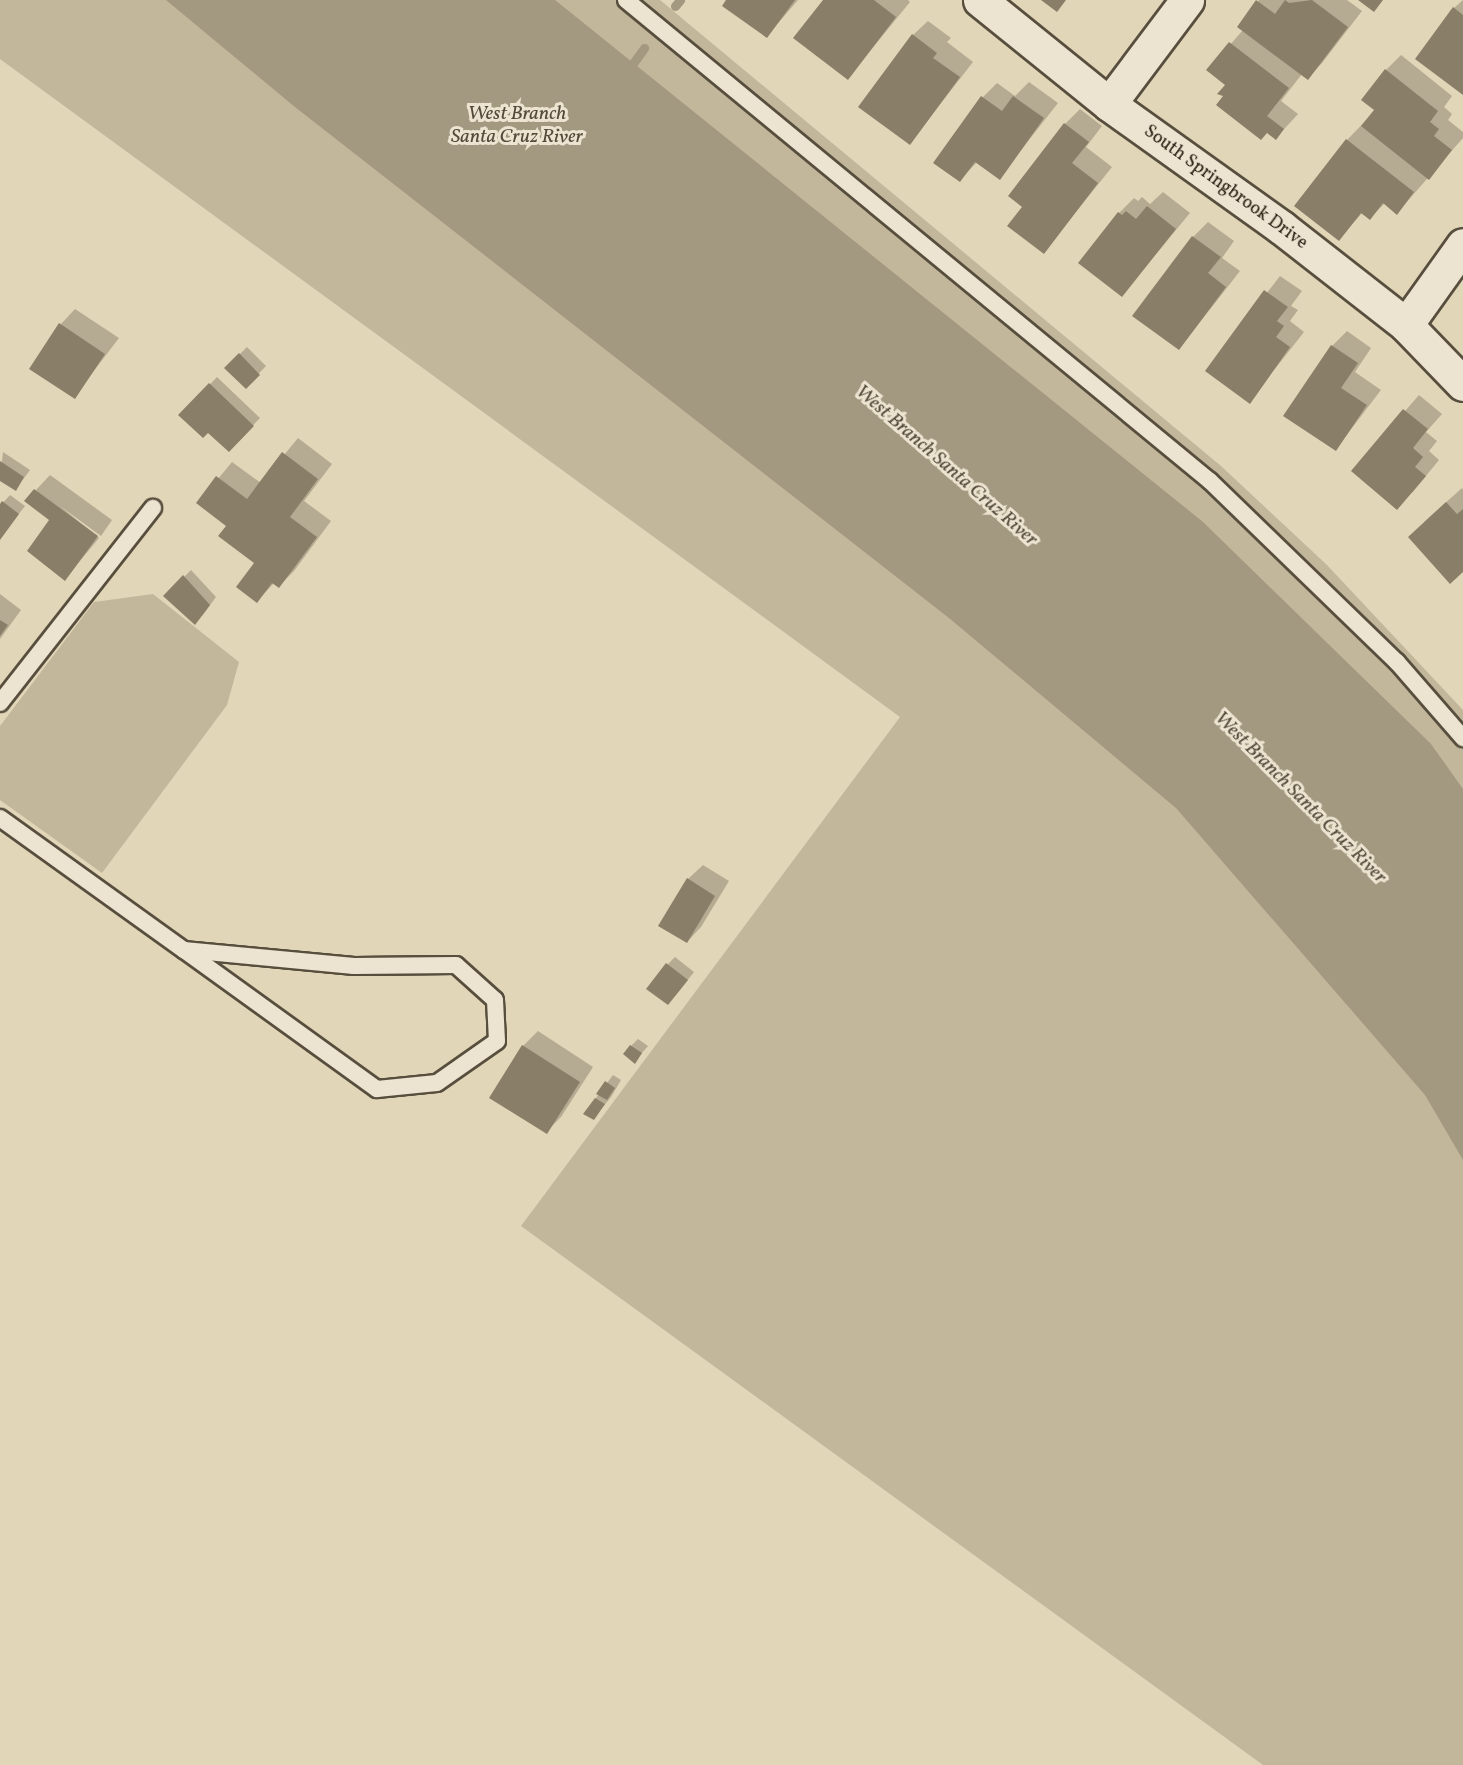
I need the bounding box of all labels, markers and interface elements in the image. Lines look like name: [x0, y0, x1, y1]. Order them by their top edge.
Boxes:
water label: West Branch Santa Cruz River: [451, 102, 583, 149]
street label: South Springbrook Drive: [1139, 121, 1311, 255]
water label: West Branch Santa Cruz River: [850, 380, 1042, 552]
water label: West Branch Santa Cruz River: [1209, 707, 1391, 889]

